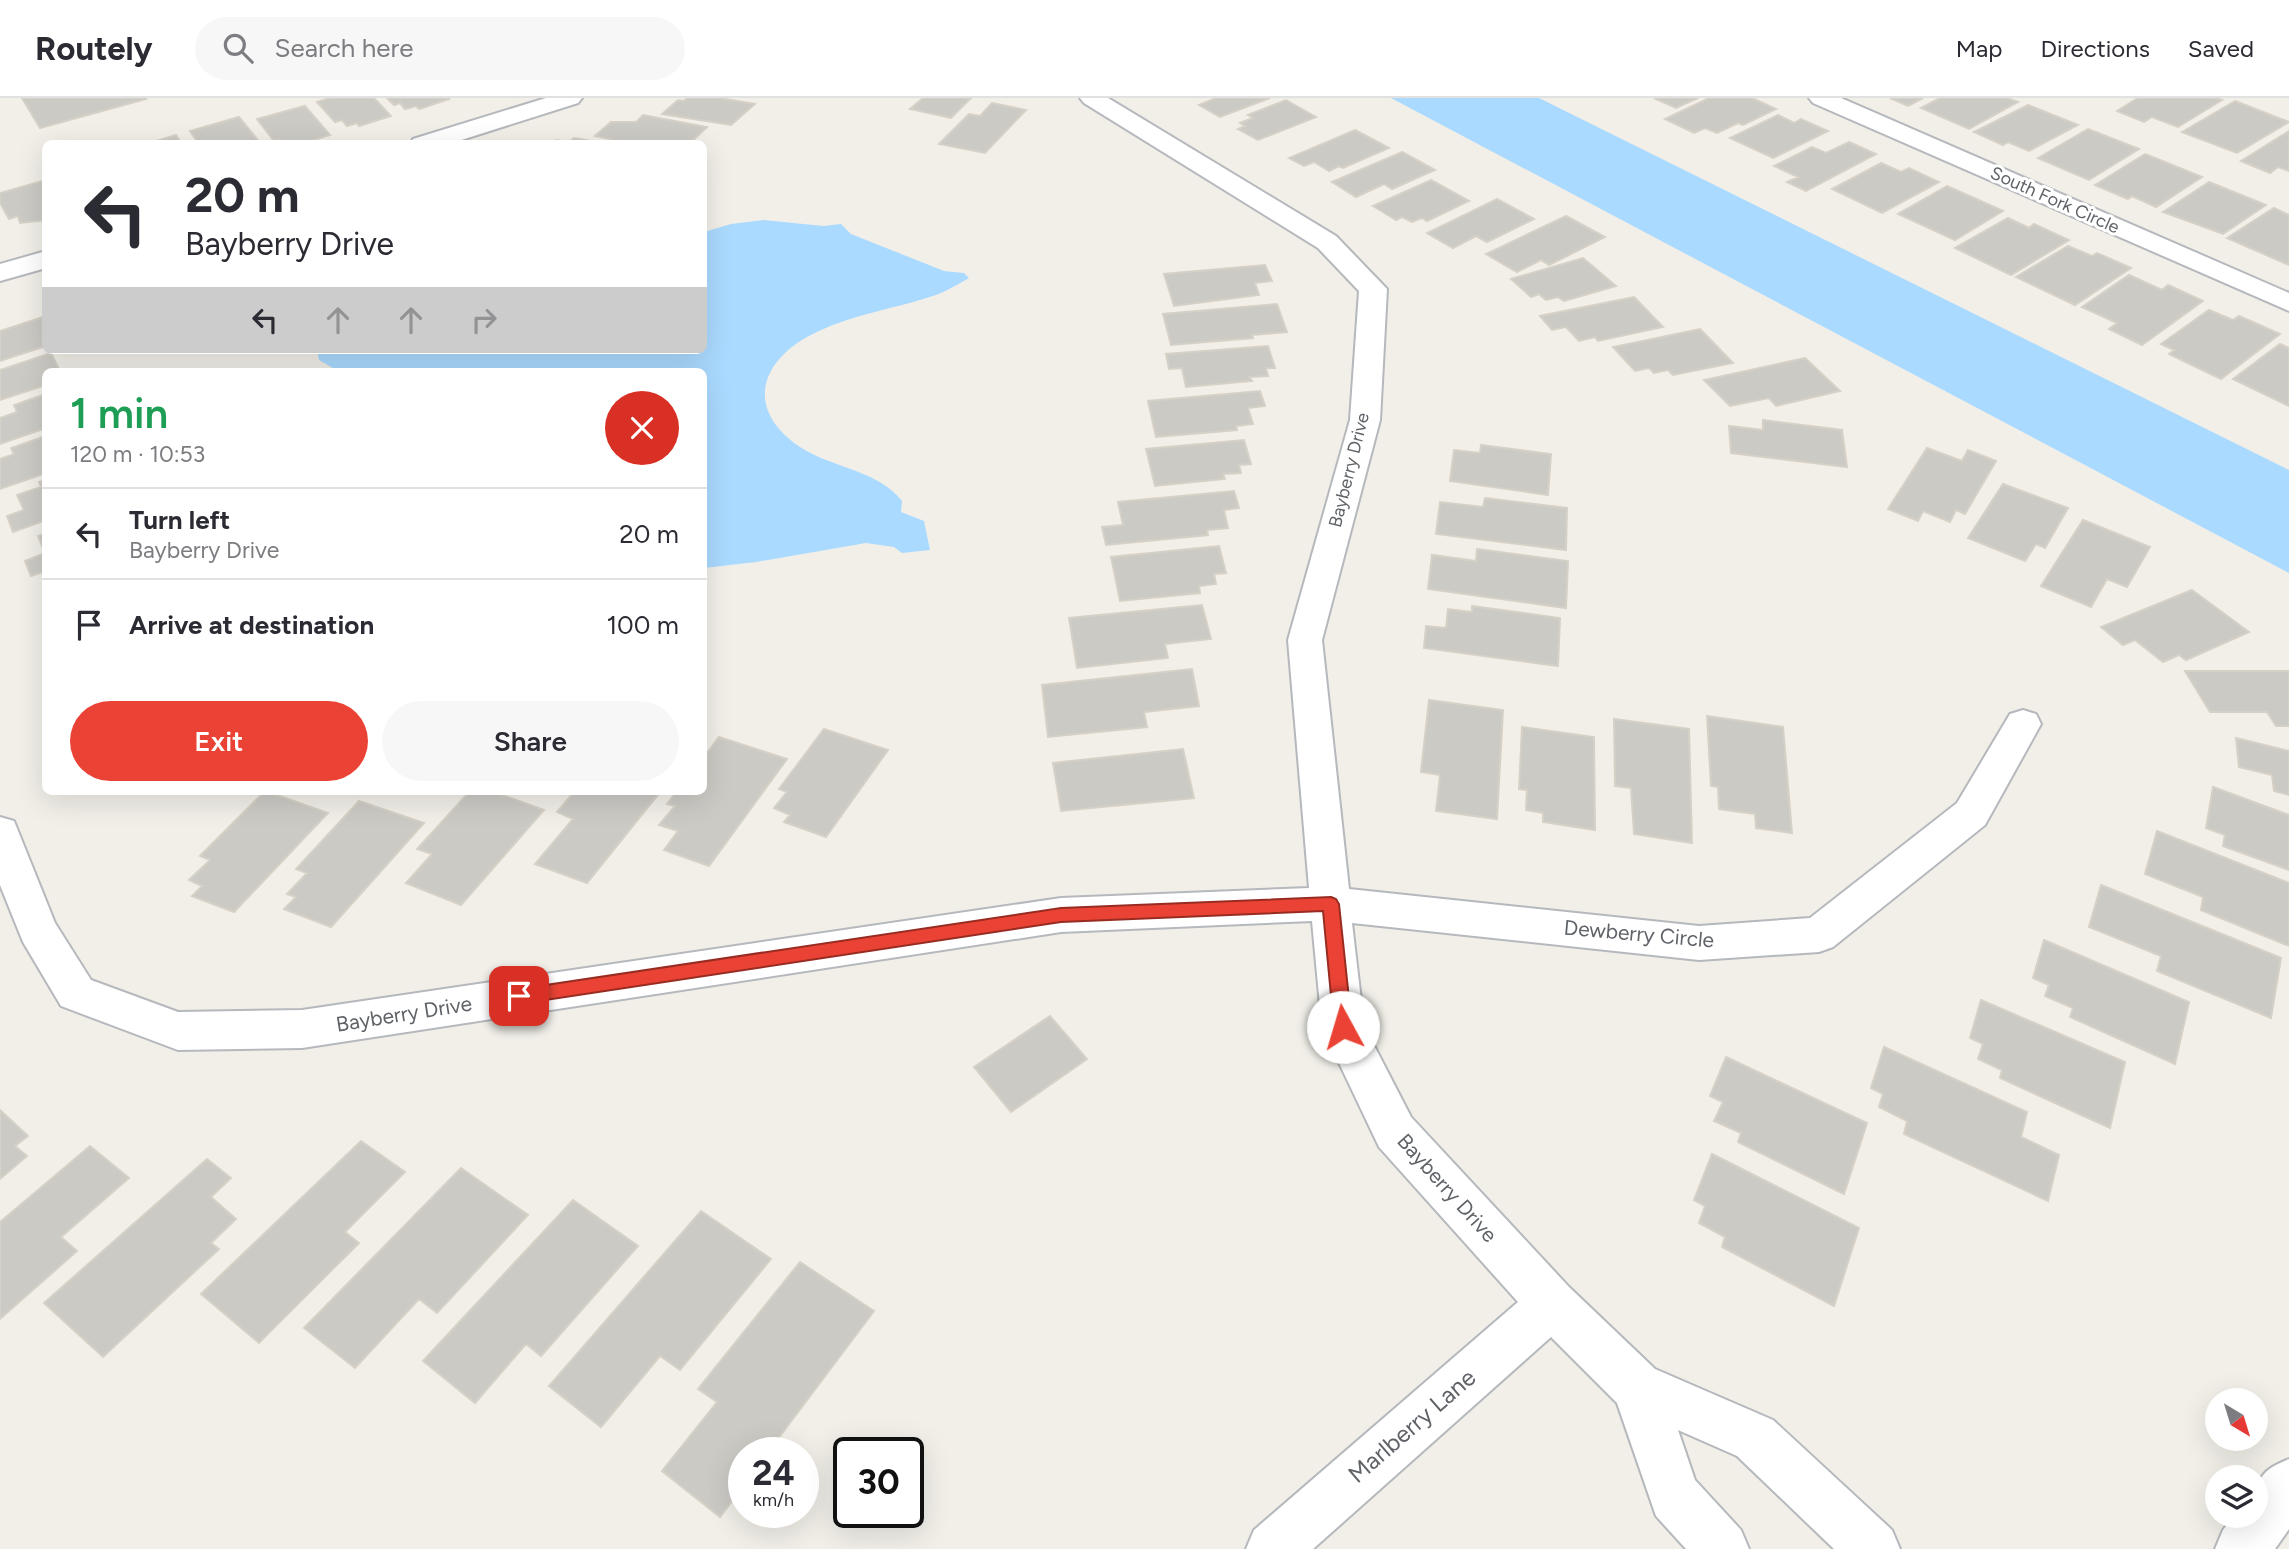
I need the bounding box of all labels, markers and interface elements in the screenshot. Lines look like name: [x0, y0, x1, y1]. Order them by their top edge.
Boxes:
search box: [195, 17, 685, 80]
text: Routely: [35, 29, 153, 68]
icon: search: [219, 29, 257, 67]
text: Search here: [275, 32, 414, 64]
text: Map: [1956, 34, 2002, 63]
text: Directions: [2040, 34, 2150, 63]
text: Saved: [2188, 34, 2254, 63]
street label: South Fork Circle: [1987, 162, 2123, 238]
text: 20 m: [185, 165, 300, 224]
icon: left: [70, 168, 161, 259]
text: Bayberry Drive: [185, 225, 394, 263]
icon: left: [246, 301, 284, 339]
icon: ahead: [319, 301, 357, 339]
icon: ahead: [392, 301, 430, 339]
icon: right: [465, 301, 503, 339]
text: 1 min: [70, 388, 168, 439]
button: close: [605, 391, 679, 465]
street label: Bayberry Drive: [1324, 410, 1374, 530]
text: 120 m · 10:53: [70, 440, 205, 468]
text: Turn left: [129, 504, 230, 536]
icon: left: [70, 515, 108, 553]
text: 20 m: [619, 518, 679, 550]
text: Bayberry Drive: [129, 536, 279, 564]
icon: arrive: [70, 606, 108, 644]
text: Arrive at destination: [129, 609, 374, 641]
text: 100 m: [606, 609, 679, 641]
button: Exit: [70, 701, 368, 781]
button: Share: [382, 701, 679, 781]
street label: Dewberry Circle: [1563, 914, 1715, 953]
pin: [489, 966, 549, 1026]
icon: arrive: [500, 977, 538, 1015]
street label: Bayberry Drive: [334, 990, 474, 1037]
position arrow: [1306, 990, 1380, 1064]
street label: Bayberry Drive: [1392, 1128, 1503, 1247]
street label: Marlberry Lane: [1342, 1362, 1481, 1489]
north arrow: [2205, 1388, 2268, 1451]
map controls: [2205, 1388, 2268, 1528]
speed limit sign: 30: [833, 1437, 924, 1528]
text: 24: [752, 1452, 795, 1494]
button: layers: [2205, 1465, 2268, 1528]
text: km/h: [753, 1489, 794, 1511]

